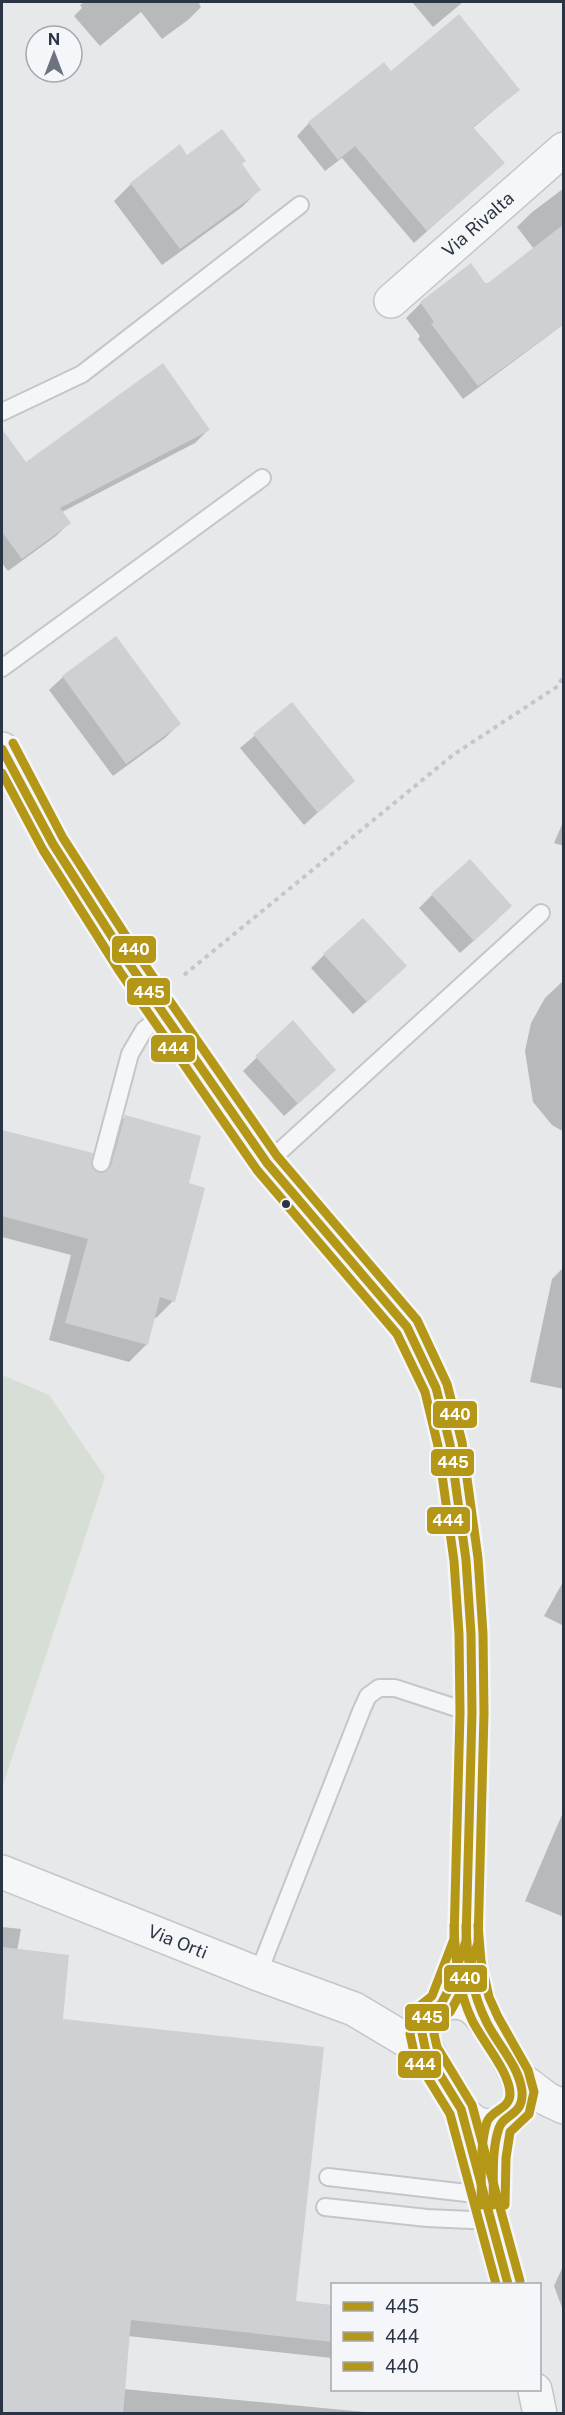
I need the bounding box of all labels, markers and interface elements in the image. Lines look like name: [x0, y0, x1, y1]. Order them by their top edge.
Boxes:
north arrow: [24, 24, 84, 84]
text: N: [48, 30, 60, 49]
street label: Via Rivalta: [438, 187, 518, 261]
line badge: 440: [111, 935, 157, 964]
text: 440: [118, 940, 150, 959]
line badge: 445: [126, 977, 171, 1006]
text: 445: [133, 983, 165, 1002]
line badge: 444: [150, 1034, 196, 1063]
text: 444: [157, 1039, 189, 1058]
unlabelled marker: [280, 1198, 292, 1210]
line badge: 440: [432, 1400, 478, 1429]
text: 440: [439, 1405, 471, 1424]
line badge: 445: [430, 1448, 475, 1477]
text: 445: [437, 1453, 469, 1472]
line badge: 444: [426, 1506, 471, 1535]
text: 444: [432, 1511, 464, 1530]
street label: Via Orti: [145, 1920, 211, 1963]
line badge: 440: [443, 1964, 488, 1993]
text: 440: [449, 1969, 481, 1988]
line badge: 445: [404, 2003, 450, 2032]
text: 445: [411, 2008, 443, 2027]
line badge: 444: [397, 2050, 442, 2079]
text: 444: [404, 2055, 436, 2074]
legend: [331, 2283, 541, 2391]
text: 445: [385, 2296, 419, 2317]
text: 444: [385, 2326, 419, 2347]
text: 440: [385, 2356, 419, 2377]

